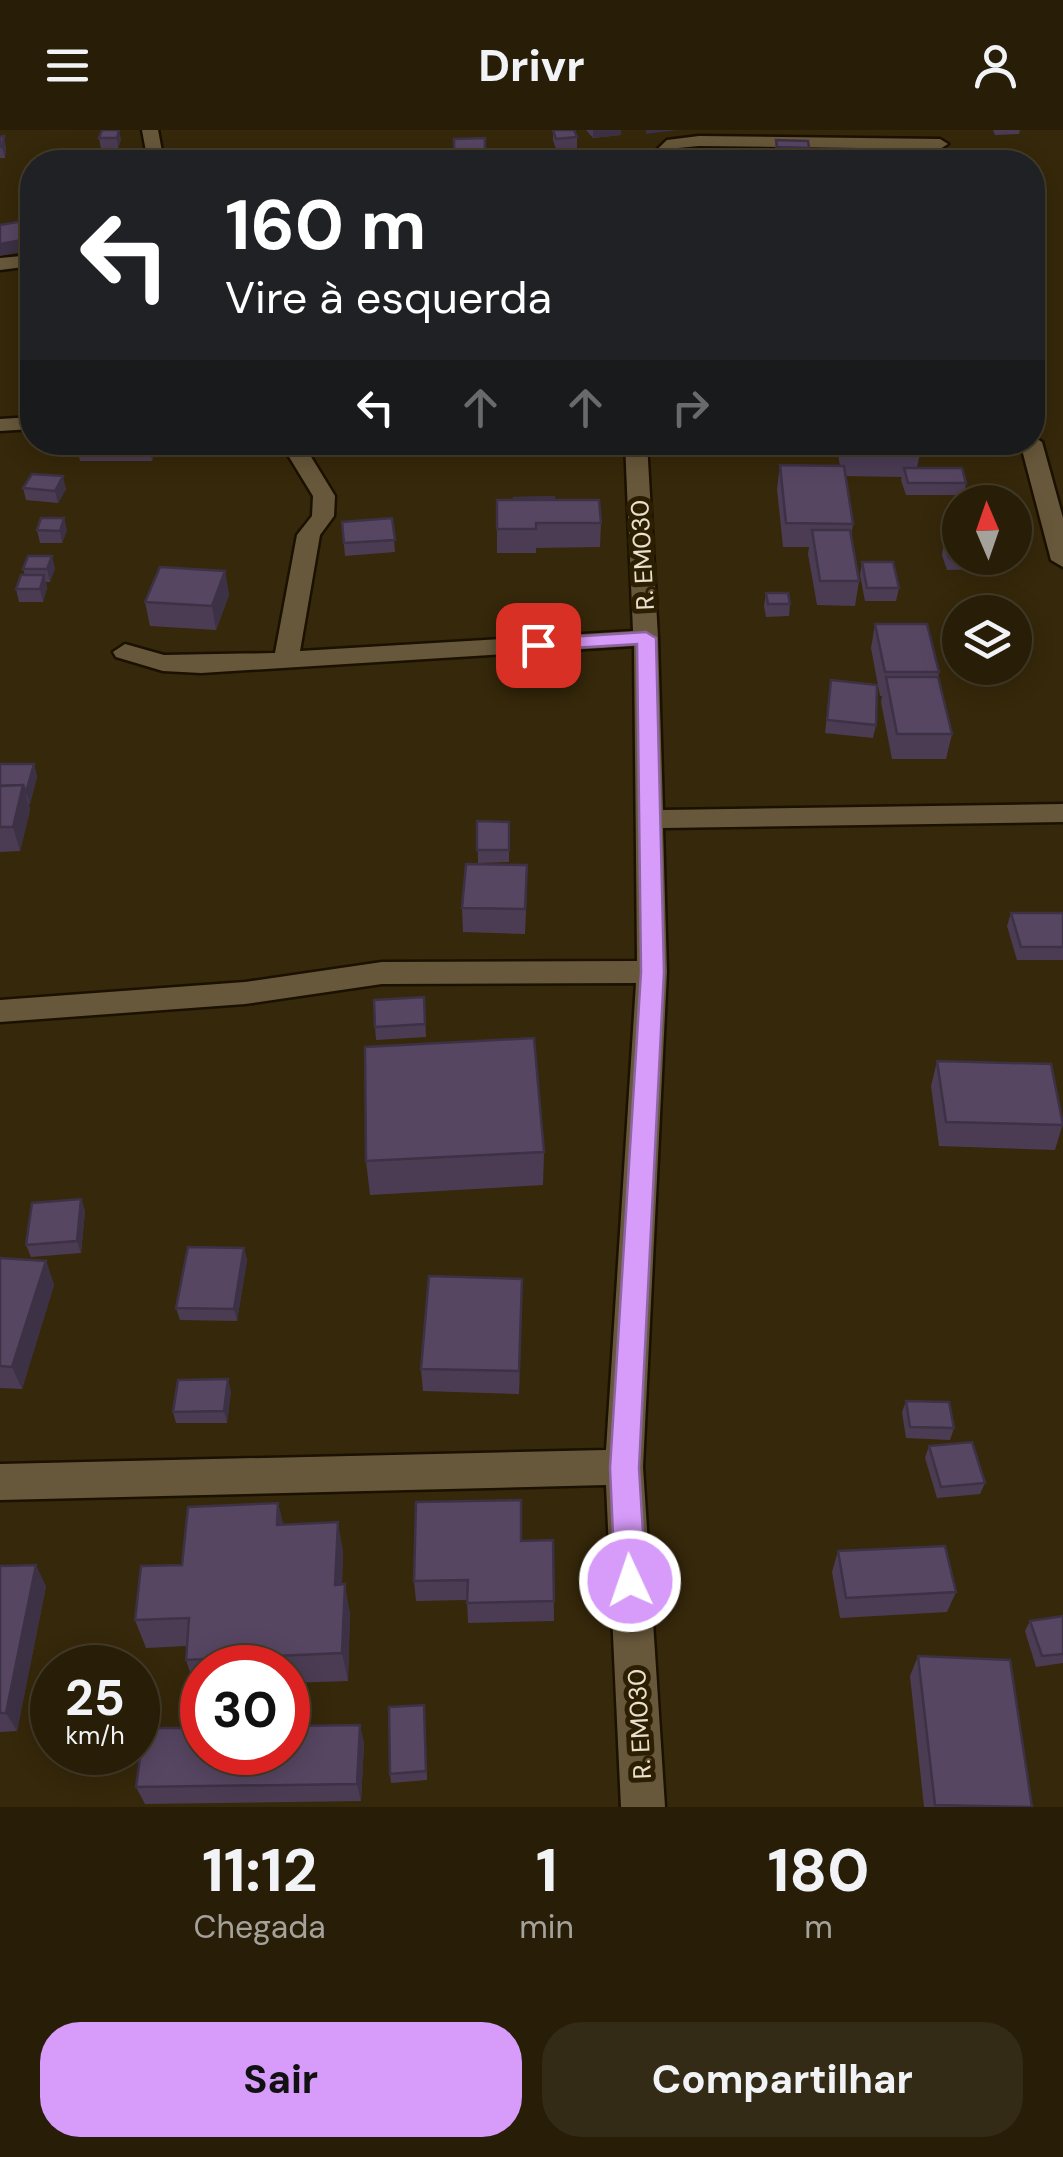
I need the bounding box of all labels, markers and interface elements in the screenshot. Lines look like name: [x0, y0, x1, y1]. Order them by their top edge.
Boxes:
text: Drivr: [478, 36, 585, 95]
icon: menu: [40, 38, 95, 93]
icon: person: [968, 38, 1023, 93]
text: 160 m: [225, 180, 426, 271]
icon: left: [60, 190, 190, 320]
text: Vire à esquerda: [225, 268, 552, 327]
icon: left: [348, 380, 403, 435]
icon: ahead: [453, 380, 508, 435]
icon: ahead: [558, 380, 613, 435]
icon: right: [663, 380, 718, 435]
north arrow: [942, 485, 1032, 575]
map controls: [942, 485, 1032, 685]
street label: R. EM030: [623, 499, 662, 611]
button: layers: [942, 595, 1032, 685]
pin: [496, 603, 581, 688]
icon: arrive: [511, 618, 566, 673]
position arrow: [578, 1529, 682, 1633]
speed limit sign: 30: [180, 1645, 310, 1775]
text: 25: [65, 1665, 125, 1731]
street label: R. EM030: [620, 1668, 659, 1780]
text: km/h: [65, 1719, 125, 1752]
text: 11:12: [202, 1831, 317, 1910]
text: 1: [536, 1831, 557, 1910]
text: 180: [767, 1831, 869, 1910]
text: Chegada: [194, 1906, 326, 1948]
text: min: [519, 1906, 574, 1948]
text: m: [804, 1906, 833, 1948]
button: Sair: [40, 2022, 522, 2137]
button: Compartilhar: [542, 2022, 1023, 2137]

